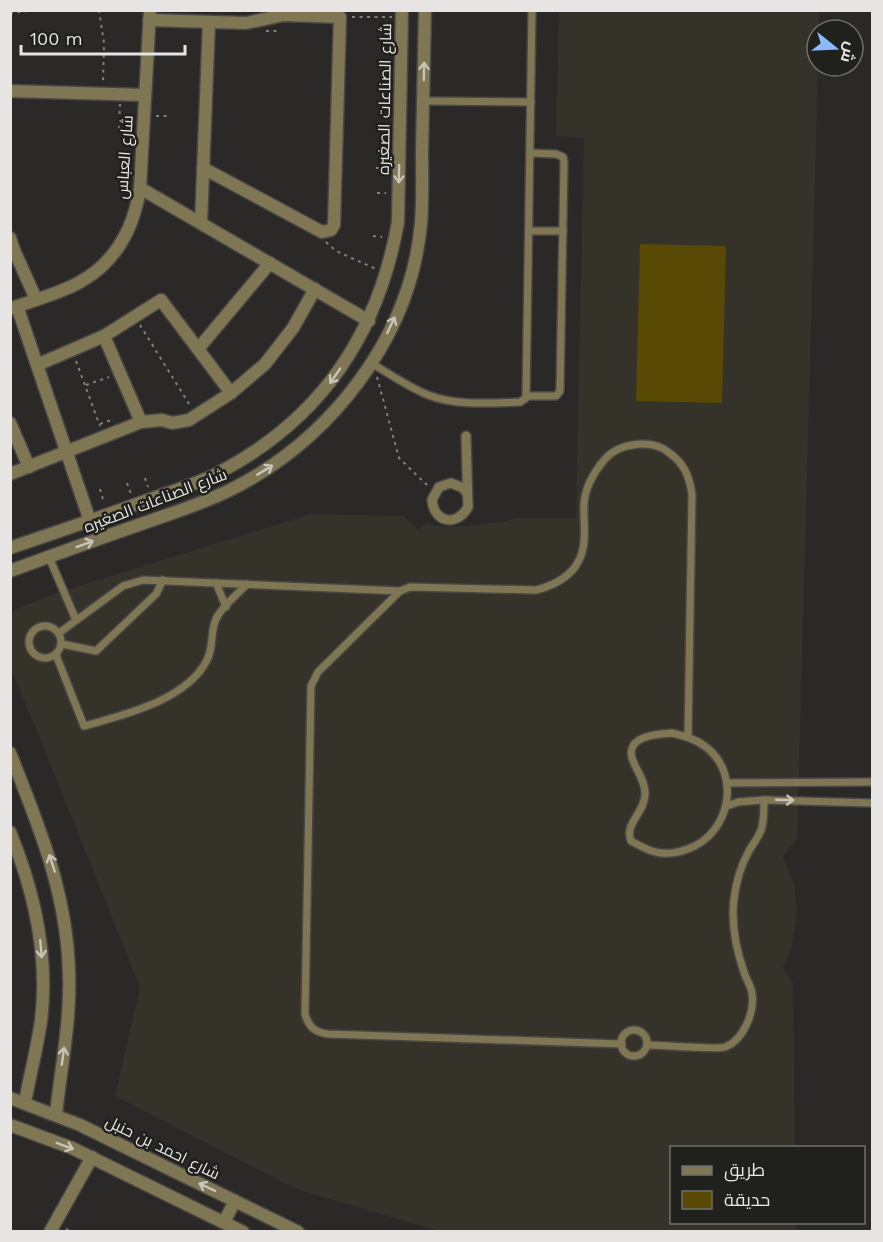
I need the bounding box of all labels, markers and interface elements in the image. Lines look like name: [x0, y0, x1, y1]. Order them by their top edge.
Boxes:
scale bar: [21, 18, 184, 56]
north arrow: [805, 18, 865, 78]
street label: شارع الصناعات الصغيره: [374, 23, 397, 175]
text: 100 m: [30, 28, 83, 49]
text: ش: [837, 40, 861, 65]
one-way arrow: [418, 62, 429, 82]
street label: شارع العباس: [112, 114, 139, 200]
one-way arrow: [393, 163, 405, 183]
one-way arrow: [386, 316, 398, 334]
one-way arrow: [329, 367, 341, 383]
one-way arrow: [256, 463, 273, 475]
street label: شارع الصناعات الصغيره: [81, 464, 230, 538]
one-way arrow: [75, 537, 94, 548]
one-way arrow: [774, 795, 794, 806]
one-way arrow: [45, 854, 56, 873]
one-way arrow: [36, 939, 47, 959]
one-way arrow: [58, 1047, 69, 1067]
street label: شارع احمد بن حنبل: [102, 1112, 223, 1185]
one-way arrow: [56, 1141, 74, 1152]
legend: [670, 1146, 865, 1224]
text: طريق: [724, 1159, 765, 1182]
one-way arrow: [199, 1181, 217, 1193]
text: حديقة: [724, 1189, 770, 1210]

